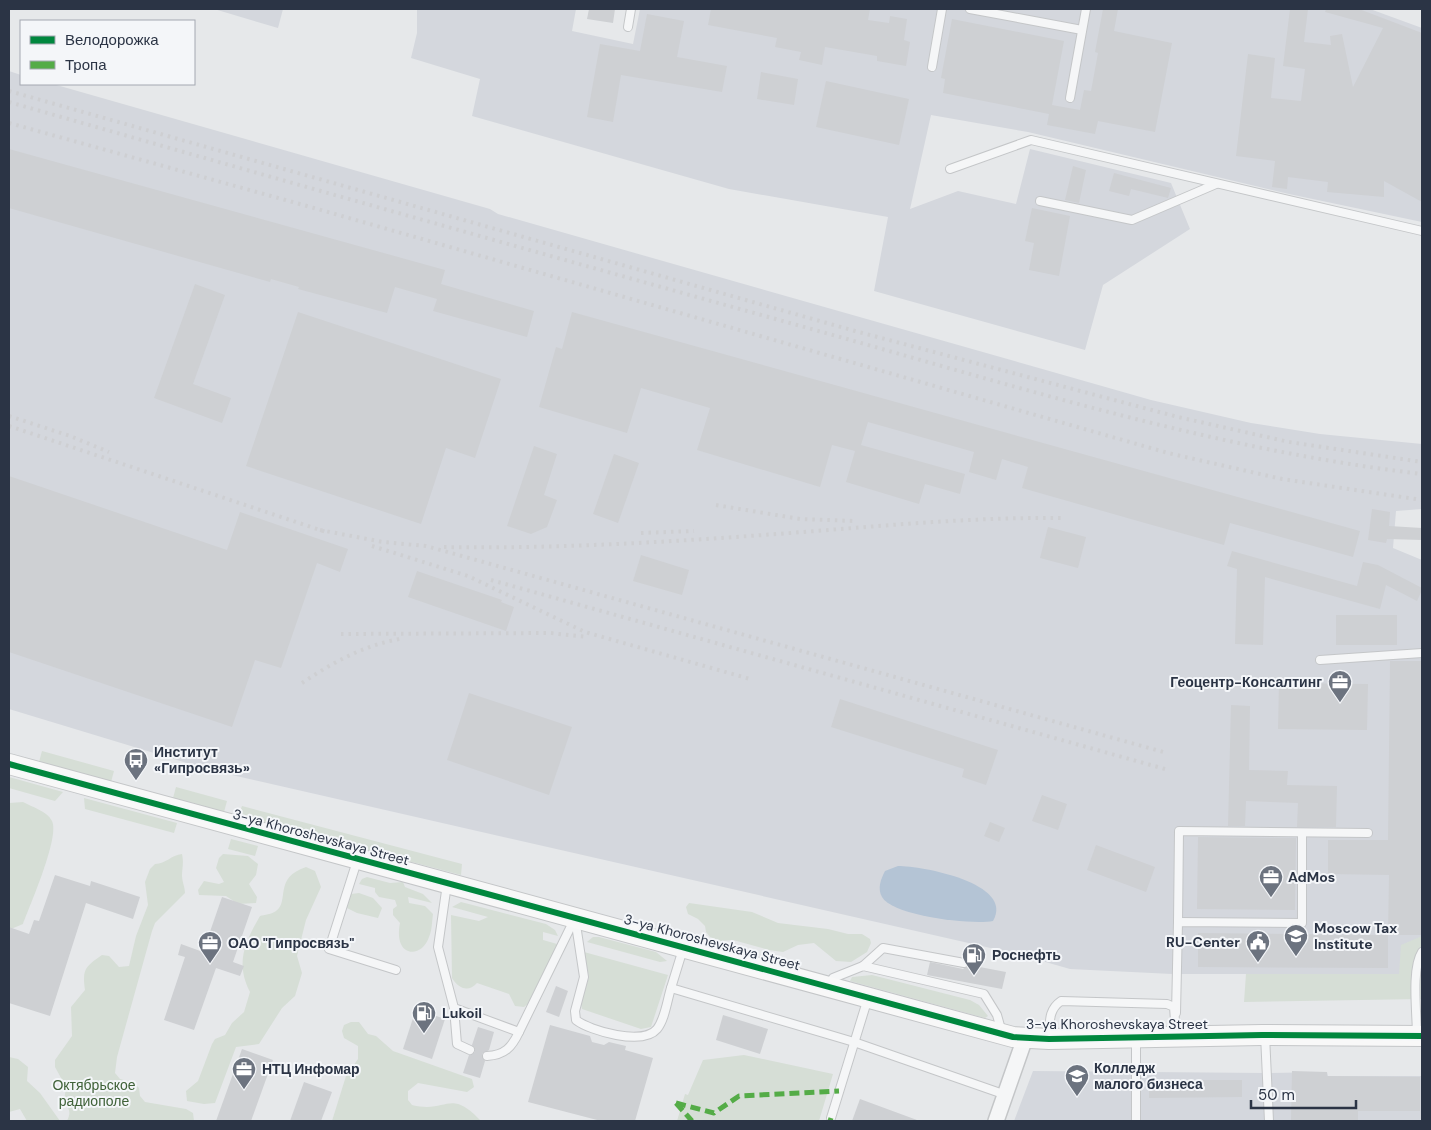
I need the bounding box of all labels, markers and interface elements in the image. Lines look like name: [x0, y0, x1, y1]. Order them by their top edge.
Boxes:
legend: [20, 20, 195, 85]
text: Велодорожка: [65, 30, 159, 50]
text: Тропа: [65, 55, 107, 75]
office icon: Геоцентр-Консалтинг: [1327, 669, 1353, 703]
place label: Геоцентр-Консалтинг: [1170, 673, 1322, 691]
place label: Институт «Гипросвязь»: [154, 743, 250, 777]
bus stop icon: Институт «Гипросвязь»: [123, 747, 149, 781]
street label: 3-ya Khoroshevskaya Street: [231, 805, 411, 869]
office icon: AdMos: [1258, 864, 1284, 898]
place label: AdMos: [1288, 868, 1335, 886]
street label: 3-ya Khoroshevskaya Street: [622, 910, 802, 974]
place label: Moscow Tax Institute: [1314, 919, 1397, 953]
school or university icon: Moscow Tax Institute: [1283, 923, 1309, 957]
public building icon: RU-Center: [1245, 929, 1271, 963]
office icon: ОАО "Гипросвязь": [197, 930, 223, 964]
place label: RU-Center: [1166, 933, 1240, 951]
place label: ОАО "Гипросвязь": [228, 934, 354, 952]
fuel station icon: Роснефть: [961, 942, 987, 976]
place label: Роснефть: [992, 946, 1061, 964]
fuel station icon: Lukoil: [411, 1000, 437, 1034]
place label: Lukoil: [442, 1004, 482, 1022]
street label: 3-ya Khoroshevskaya Street: [1026, 1015, 1208, 1033]
office icon: НТЦ Инфомар: [231, 1056, 257, 1090]
place label: Колледж малого бизнеса: [1094, 1059, 1203, 1093]
place label: НТЦ Инфомар: [262, 1060, 360, 1078]
school or university icon: Колледж малого бизнеса: [1064, 1063, 1090, 1097]
park label: Октябрьское радиополе: [52, 1076, 136, 1110]
scale bar: [1251, 1078, 1356, 1110]
text: 50 m: [1258, 1085, 1295, 1105]

